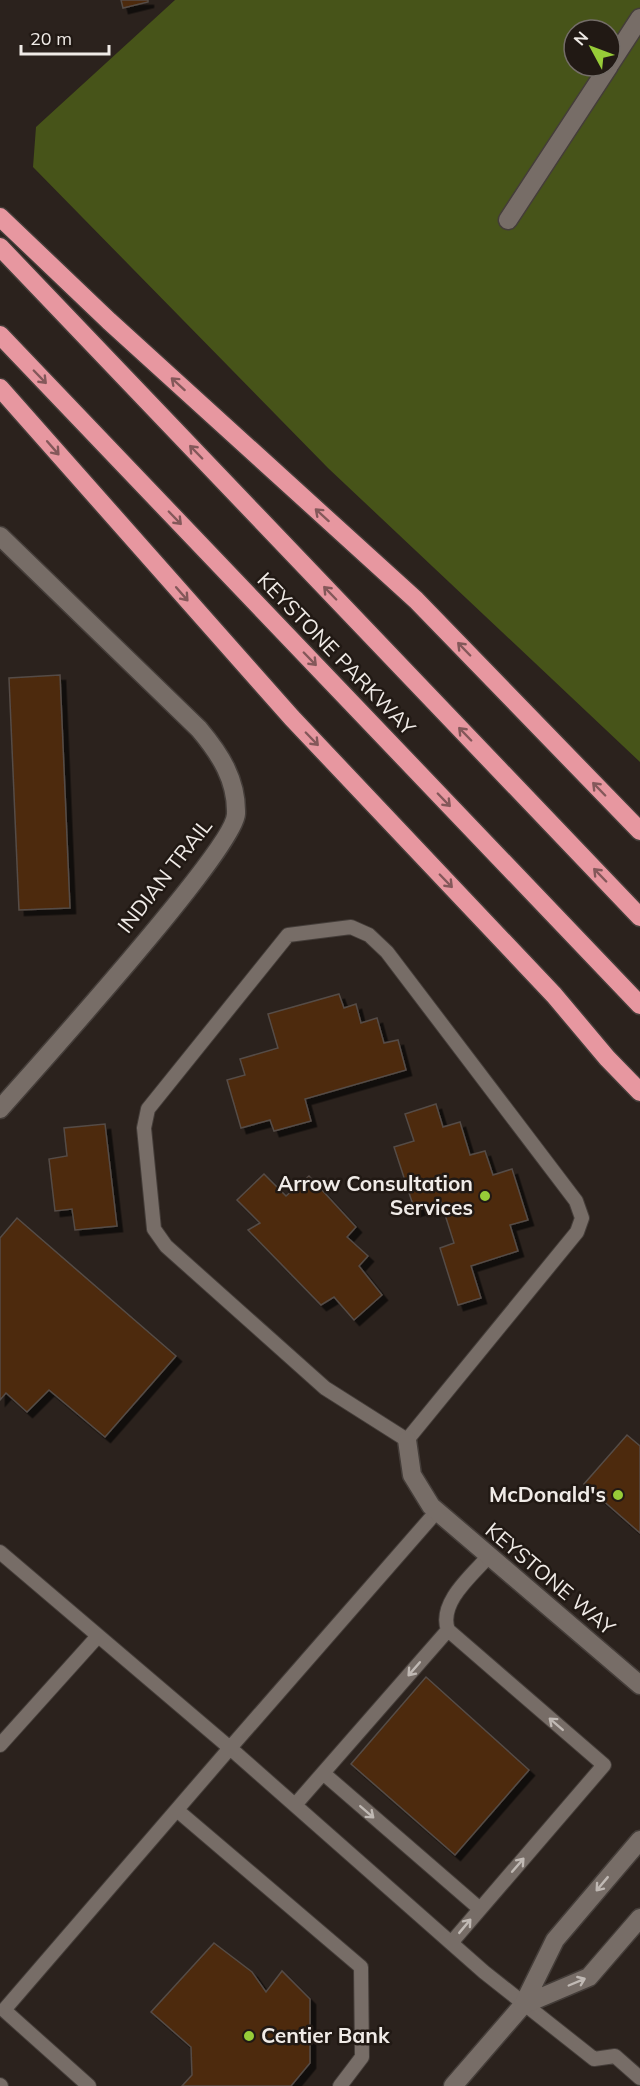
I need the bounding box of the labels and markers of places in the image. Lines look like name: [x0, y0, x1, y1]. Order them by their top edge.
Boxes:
place label: Arrow Consultation Services: [278, 1170, 473, 1220]
marker: Arrow Consultation Services: [478, 1189, 492, 1203]
place label: McDonald's: [489, 1481, 606, 1507]
marker: McDonald's: [611, 1488, 625, 1502]
place label: Centier Bank: [261, 2022, 390, 2048]
marker: Centier Bank: [242, 2029, 256, 2043]

